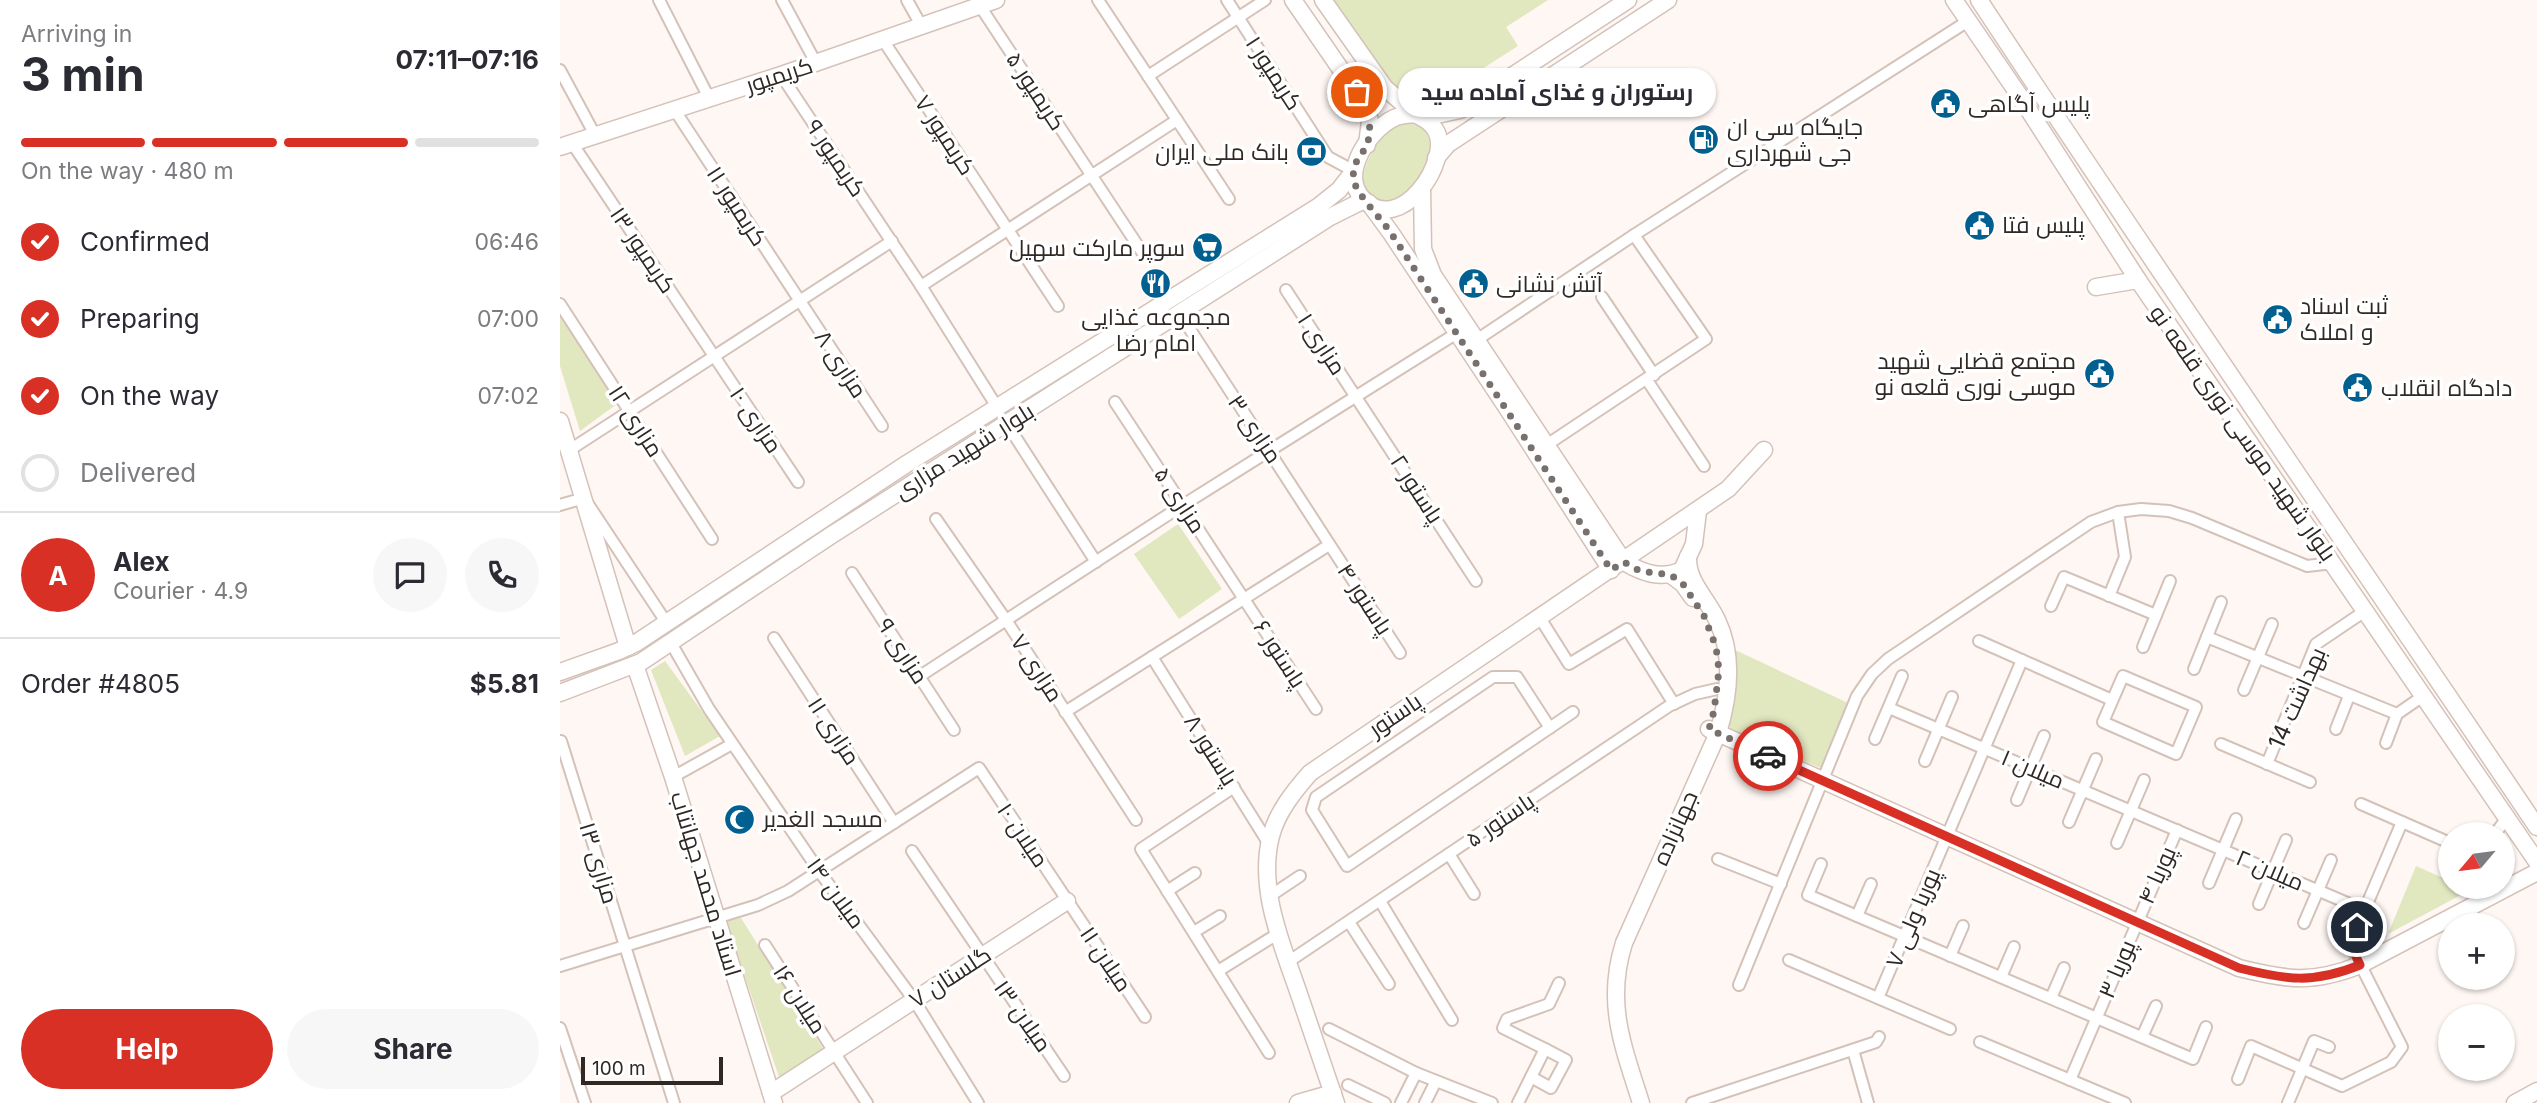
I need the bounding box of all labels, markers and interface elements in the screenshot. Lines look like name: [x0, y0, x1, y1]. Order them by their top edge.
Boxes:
text: Arriving in: [21, 20, 132, 48]
street label: کریمپور ۱: [1240, 31, 1308, 115]
text: 07:11–07:16: [396, 44, 539, 75]
text: 3 min: [21, 46, 145, 102]
street label: کریمپور ۵: [1000, 46, 1072, 136]
street label: کریمپور: [740, 51, 816, 100]
pin: [1327, 62, 1387, 122]
callout: رستوران و غذای آماده سید: [1399, 68, 1718, 116]
icon: bag: [1338, 73, 1376, 111]
text: رستوران و غذای آماده سید: [1421, 78, 1693, 106]
public building icon: پلیس آگاهی: [1928, 87, 1962, 121]
street label: کریمپور ۷: [909, 90, 981, 180]
place label: پلیس آگاهی: [1968, 90, 2090, 119]
place label: جایگاه سی ان جی شهرداری: [1727, 113, 1863, 167]
street label: کریمپور ۹: [800, 114, 872, 202]
fuel station icon: جایگاه سی ان جی شهرداری: [1687, 123, 1721, 157]
bank icon: بانک ملی ایران: [1295, 135, 1329, 169]
place label: بانک ملی ایران: [1155, 138, 1289, 166]
text: On the way · 480 m: [21, 157, 234, 185]
street label: کریمپور ۱۱: [701, 161, 773, 251]
street label: کریمپور ۱۳: [604, 201, 682, 299]
public building icon: پلیس فتا: [1962, 208, 1996, 242]
place label: پلیس فتا: [2002, 211, 2085, 240]
icon: check: [21, 223, 59, 261]
text: Confirmed: [80, 226, 210, 257]
text: 06:46: [474, 228, 539, 256]
supermarket icon: سوپر مارکت سهیل: [1191, 231, 1225, 265]
place label: سوپر مارکت سهیل: [1009, 234, 1185, 263]
restaurant icon: مجموعه غذایی امام رضا: [1139, 266, 1173, 300]
public building icon: آتش نشانی: [1456, 267, 1490, 301]
place label: آتش نشانی: [1496, 270, 1603, 298]
place label: ثبت اسناد و املاک: [2300, 292, 2388, 346]
icon: check: [21, 300, 59, 338]
street label: بلوار شهید موسی نوری قلعه نو: [2144, 300, 2342, 566]
public building icon: ثبت اسناد و املاک: [2260, 302, 2294, 336]
text: Preparing: [80, 303, 200, 334]
place label: مجموعه غذایی امام رضا: [1081, 303, 1231, 359]
text: 07:00: [477, 305, 539, 333]
street label: مزاری ۱: [1292, 308, 1352, 380]
street label: مزاری ۸: [809, 325, 873, 403]
place label: مجتمع قضایی شهید موسی نوری قلعه نو: [1875, 347, 2076, 401]
public building icon: مجتمع قضایی شهید موسی نوری قلعه نو: [2082, 357, 2116, 391]
public building icon: دادگاه انقلاب: [2341, 371, 2375, 405]
place label: دادگاه انقلاب: [2381, 374, 2512, 402]
icon: check: [21, 377, 59, 415]
text: On the way: [80, 380, 219, 411]
street label: مزاری ۱۲: [602, 380, 670, 462]
text: 07:02: [478, 382, 539, 410]
street label: مزاری ۱۰: [724, 382, 788, 458]
street label: مزاری ۳: [1222, 389, 1288, 469]
street label: بلوار شهید مزاری: [889, 397, 1039, 505]
street label: پاستور ۲: [1384, 449, 1450, 529]
text: Delivered: [80, 457, 196, 488]
street label: مزاری ۵: [1148, 462, 1212, 538]
button: chat: [373, 538, 447, 612]
button: phone: [465, 538, 539, 612]
text: Alex: [113, 546, 170, 577]
street label: پاستور ۴: [1331, 558, 1398, 641]
text: A: [48, 560, 68, 591]
text: Courier · 4.9: [113, 577, 248, 605]
street label: مزاری ۹: [871, 613, 935, 689]
street label: پاستور ۶: [1247, 615, 1312, 694]
street label: مزاری ۷: [1005, 629, 1069, 707]
street label: بهداشت 14: [2262, 643, 2332, 753]
text: Order #4805: [21, 668, 180, 699]
text: $5.81: [470, 668, 539, 699]
street label: پاستور: [1361, 687, 1427, 745]
street label: مزاری ۱۱: [802, 692, 866, 770]
street label: پاستور ۸: [1177, 709, 1244, 791]
courier: [1733, 721, 1803, 791]
icon: car: [1749, 737, 1787, 775]
street label: میلان ۱: [1997, 743, 2069, 795]
street label: جهانزاده: [1646, 786, 1704, 870]
street label: پاستور ۵: [1460, 787, 1540, 854]
street label: استاد محمد جهانتاب: [665, 788, 747, 980]
street label: میلان ۱۰: [991, 797, 1055, 873]
mosque icon: مسجد الغدیر: [723, 802, 757, 836]
place label: مسجد الغدیر: [761, 805, 883, 833]
street label: مزاری ۱۳: [573, 819, 625, 907]
north arrow: [2438, 822, 2515, 900]
map controls: [2438, 822, 2515, 1081]
street label: پوریا ۴: [2132, 842, 2183, 909]
street label: میلان ۲: [2232, 843, 2308, 897]
street label: میلان ۱۴: [801, 852, 871, 934]
street label: پوریا ولی ۷: [1880, 864, 1947, 972]
pin: [2327, 897, 2387, 957]
icon: home: [2338, 908, 2376, 946]
button: +: [2438, 913, 2515, 990]
street label: میلان ۱۱: [1074, 921, 1138, 997]
street label: پوریا ۳: [2092, 936, 2143, 1003]
street label: گلستان ۷: [904, 940, 996, 1014]
street label: میلان ۱۶: [767, 959, 833, 1039]
street label: میلان ۱۳: [988, 975, 1058, 1057]
button: −: [2438, 1004, 2515, 1081]
button: Help: [21, 1009, 273, 1089]
button: Share: [287, 1009, 539, 1089]
scale bar: [581, 1054, 723, 1086]
text: 100 m: [592, 1057, 646, 1080]

